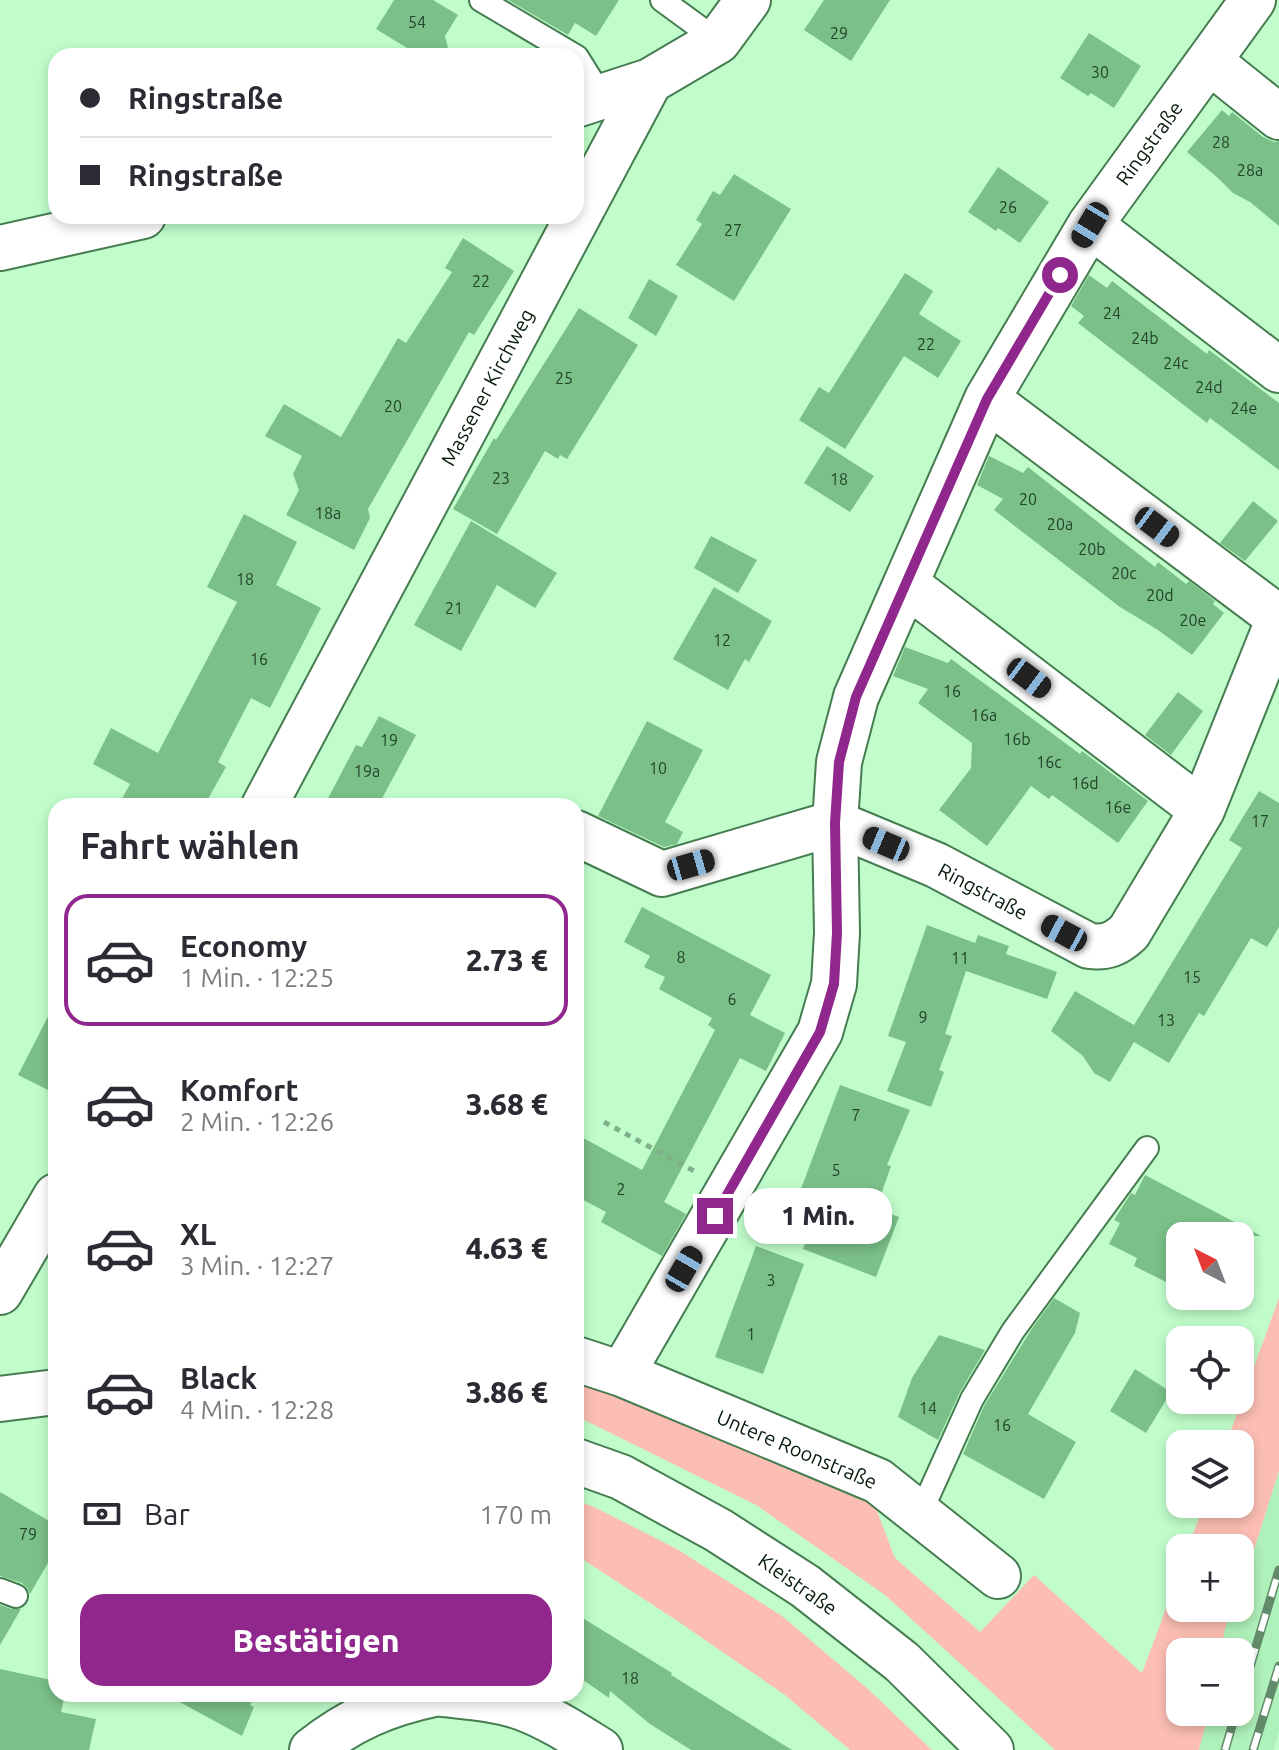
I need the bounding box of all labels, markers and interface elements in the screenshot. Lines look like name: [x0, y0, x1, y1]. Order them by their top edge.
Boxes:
house number: 54: [408, 13, 426, 31]
house number: 29: [830, 24, 848, 42]
house number: 30: [1091, 63, 1109, 81]
text: Ringstraße: [128, 81, 283, 115]
street label: Ringstraße: [1111, 97, 1187, 189]
house number: 28: [1212, 133, 1230, 151]
text: Ringstraße: [128, 158, 283, 192]
house number: 28a: [1237, 161, 1263, 179]
house number: 26: [999, 198, 1017, 216]
car: [1067, 198, 1113, 252]
house number: 27: [724, 221, 742, 239]
route start: [1042, 257, 1078, 293]
house number: 22: [472, 272, 490, 290]
house number: 24: [1103, 304, 1121, 322]
street label: Massener Kirchweg: [436, 305, 538, 469]
house number: 24b: [1131, 329, 1159, 347]
house number: 22: [917, 335, 935, 353]
house number: 24c: [1163, 354, 1189, 372]
house number: 25: [555, 369, 573, 387]
house number: 24d: [1195, 378, 1223, 396]
house number: 20: [384, 397, 402, 415]
house number: 24e: [1231, 399, 1257, 417]
house number: 23: [492, 469, 510, 487]
house number: 18: [830, 470, 848, 488]
house number: 20: [1019, 490, 1037, 508]
car: [1131, 503, 1183, 551]
house number: 18a: [315, 504, 341, 522]
house number: 20a: [1047, 515, 1073, 533]
house number: 20b: [1078, 540, 1106, 558]
house number: 20c: [1111, 564, 1137, 582]
house number: 18: [236, 570, 254, 588]
house number: 20d: [1146, 586, 1174, 604]
house number: 21: [445, 599, 463, 617]
house number: 20e: [1180, 611, 1206, 629]
house number: 12: [713, 631, 731, 649]
house number: 16: [250, 650, 268, 668]
car: [1003, 654, 1055, 702]
house number: 16: [943, 682, 961, 700]
house number: 16a: [971, 706, 997, 724]
house number: 16b: [1003, 730, 1031, 748]
house number: 19: [380, 731, 398, 749]
house number: 16c: [1036, 753, 1062, 771]
house number: 10: [649, 759, 667, 777]
house number: 19a: [354, 762, 380, 780]
house number: 16d: [1071, 774, 1099, 792]
house number: 16e: [1105, 798, 1131, 816]
house number: 17: [1251, 812, 1269, 830]
car: [859, 824, 913, 864]
text: Fahrt wählen: [80, 825, 300, 866]
car: [665, 847, 717, 883]
street label: Ringstraße: [934, 858, 1032, 924]
car: [1037, 911, 1091, 955]
icon: car: [84, 924, 156, 996]
text: Economy: [180, 929, 307, 963]
text: 2.73 €: [466, 943, 548, 977]
house number: 8: [676, 948, 686, 966]
house number: 11: [951, 949, 969, 967]
text: 1 Min. · 12:25: [180, 963, 334, 992]
house number: 15: [1183, 968, 1201, 986]
house number: 6: [727, 990, 737, 1008]
house number: 9: [918, 1008, 928, 1026]
house number: 13: [1157, 1011, 1175, 1029]
icon: car: [84, 1068, 156, 1140]
text: Komfort: [180, 1073, 298, 1107]
text: 3.68 €: [466, 1087, 548, 1121]
house number: 7: [851, 1106, 861, 1124]
text: 2 Min. · 12:26: [180, 1107, 334, 1136]
house number: 5: [831, 1161, 841, 1179]
house number: 2: [616, 1180, 626, 1198]
callout: 1 Min.: [743, 1188, 891, 1244]
route end: [697, 1198, 733, 1234]
text: 1 Min.: [781, 1201, 855, 1230]
icon: car: [84, 1212, 156, 1284]
text: XL: [180, 1217, 216, 1251]
north arrow: [1166, 1222, 1254, 1310]
map controls: [1166, 1222, 1254, 1726]
text: 4.63 €: [466, 1231, 548, 1265]
car: [662, 1242, 706, 1296]
text: 3 Min. · 12:27: [180, 1251, 334, 1280]
house number: 3: [766, 1271, 776, 1289]
house number: 1: [746, 1325, 756, 1343]
button: locate: [1166, 1326, 1254, 1414]
icon: car: [84, 1356, 156, 1428]
text: Black: [180, 1361, 257, 1395]
text: 3.86 €: [466, 1375, 548, 1409]
text: 4 Min. · 12:28: [180, 1395, 334, 1424]
house number: 14: [919, 1399, 937, 1417]
street label: Untere Roonstraße: [713, 1405, 881, 1493]
house number: 16: [993, 1416, 1011, 1434]
button: layers: [1166, 1430, 1254, 1518]
icon: cash: [80, 1492, 124, 1536]
text: Bar: [144, 1497, 190, 1531]
text: 170 m: [480, 1500, 552, 1529]
house number: 79: [19, 1525, 37, 1543]
button: +: [1166, 1534, 1254, 1622]
street label: Kleistraße: [754, 1549, 842, 1619]
button: Bestätigen: [80, 1594, 552, 1686]
button: −: [1166, 1638, 1254, 1726]
house number: 18: [621, 1669, 639, 1687]

